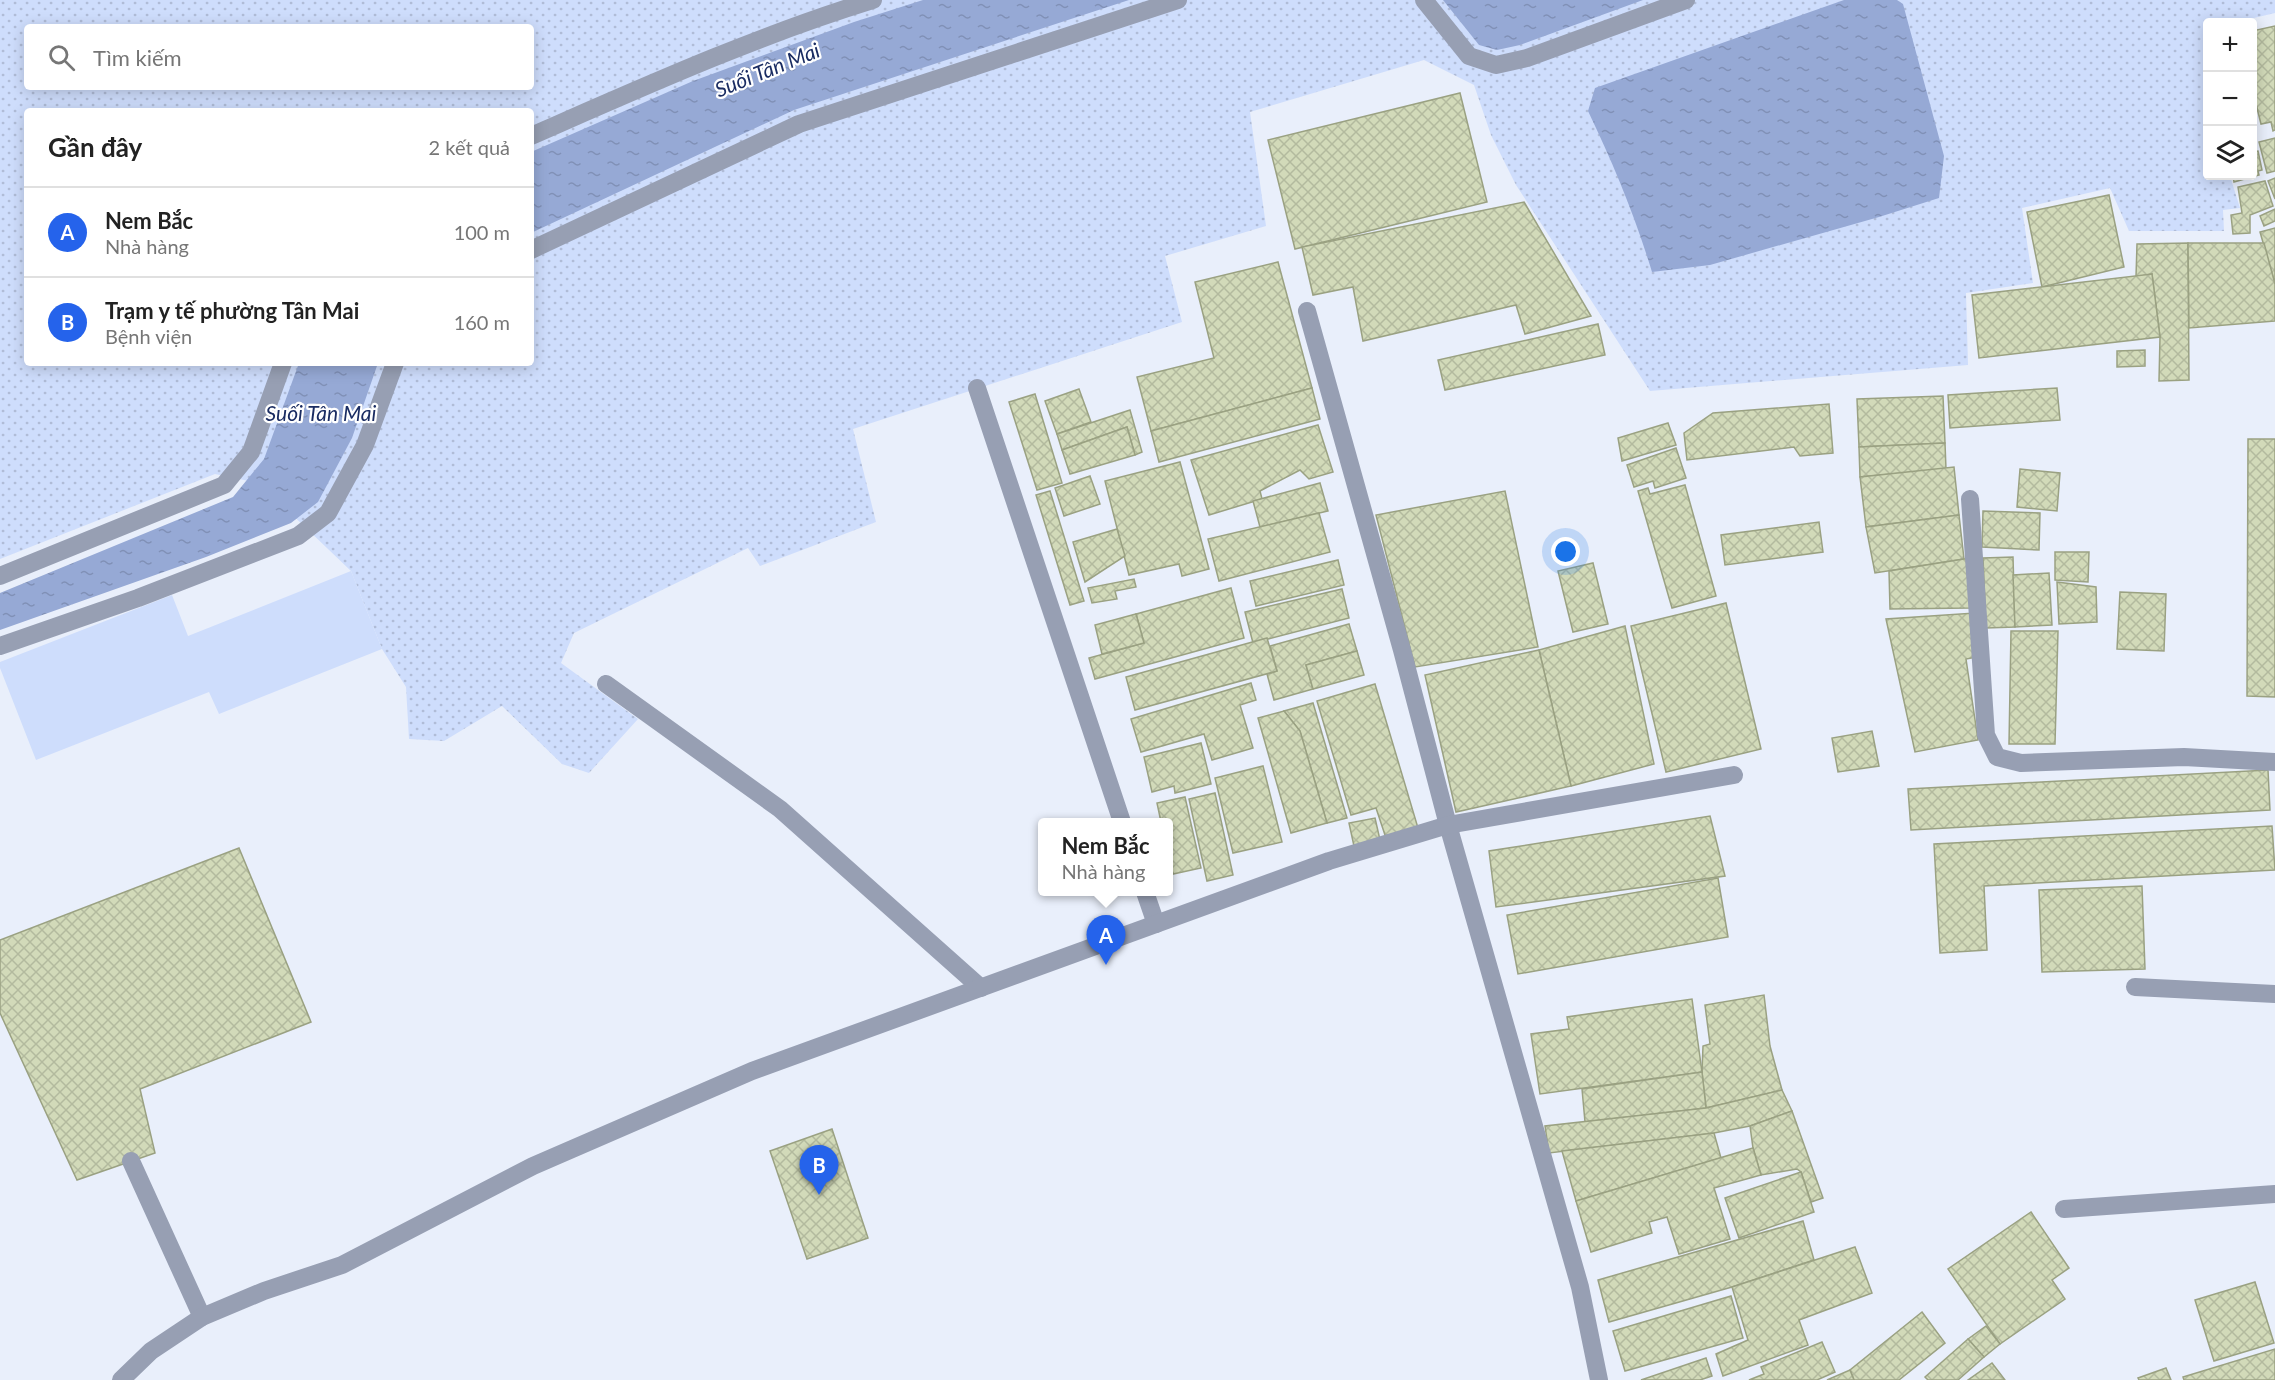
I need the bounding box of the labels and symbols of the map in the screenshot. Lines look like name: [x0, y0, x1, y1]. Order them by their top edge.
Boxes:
water label: Suối Tân Mai: [711, 37, 823, 101]
water label: Suối Tân Mai: [266, 400, 377, 425]
your location: [1551, 537, 1580, 566]
pin: A: [1086, 916, 1126, 965]
pin: B: [800, 1146, 838, 1195]

